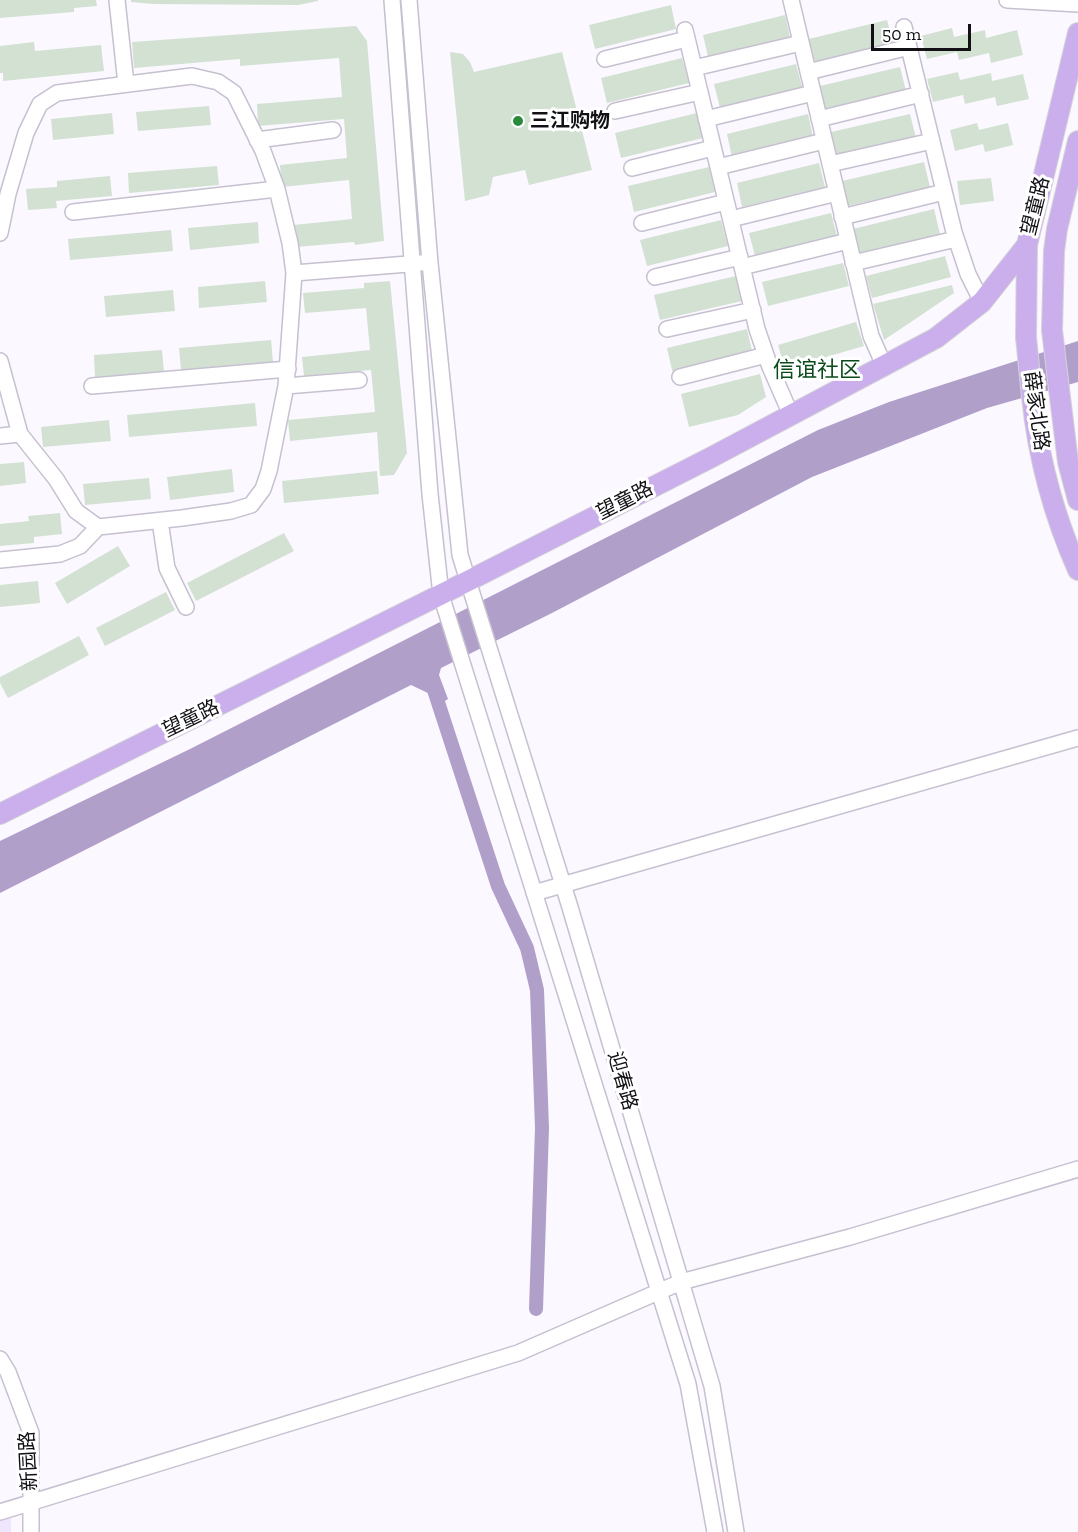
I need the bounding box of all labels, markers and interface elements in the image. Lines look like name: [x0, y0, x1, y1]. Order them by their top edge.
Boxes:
scale bar: [874, 12, 974, 50]
text: 50 m: [882, 23, 921, 45]
place label: 三江购物: [530, 109, 610, 133]
marker: 三江购物: [511, 114, 525, 128]
street label: 望童路: [1017, 174, 1055, 238]
district label: 信谊社区: [773, 358, 861, 384]
street label: 薛家北路: [1019, 370, 1053, 452]
street label: 望童路: [593, 477, 657, 525]
street label: 望童路: [159, 695, 223, 743]
street label: 迎春路: [602, 1049, 642, 1113]
street label: 新园路: [15, 1430, 43, 1492]

